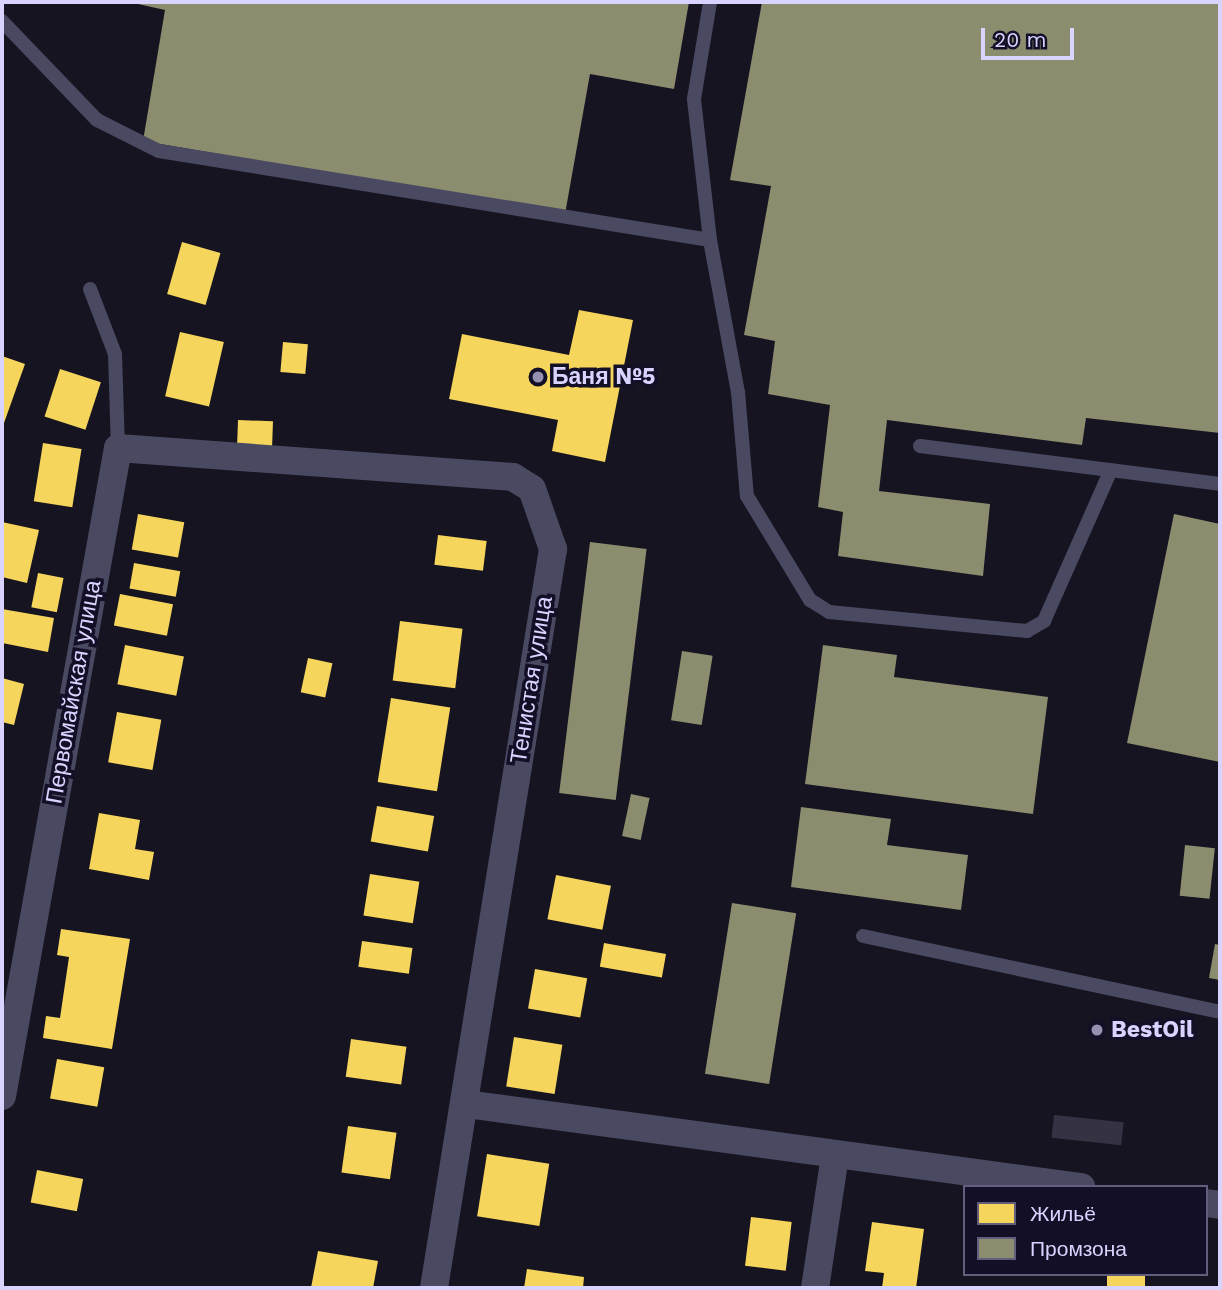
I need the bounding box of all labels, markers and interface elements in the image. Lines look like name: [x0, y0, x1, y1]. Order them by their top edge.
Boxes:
scale bar: [984, 14, 1077, 58]
text: 20 m: [994, 27, 1046, 52]
place label: Баня №5: [552, 363, 655, 391]
marker: Баня №5: [530, 369, 546, 385]
street label: Первомайская улица: [41, 578, 107, 806]
street label: Тенистая улица: [505, 594, 559, 766]
place label: BestOil: [1111, 1016, 1193, 1044]
marker: BestOil: [1089, 1022, 1105, 1038]
legend: [963, 1185, 1208, 1276]
text: Жильё: [1030, 1201, 1096, 1226]
text: Промзона: [1030, 1236, 1127, 1261]

